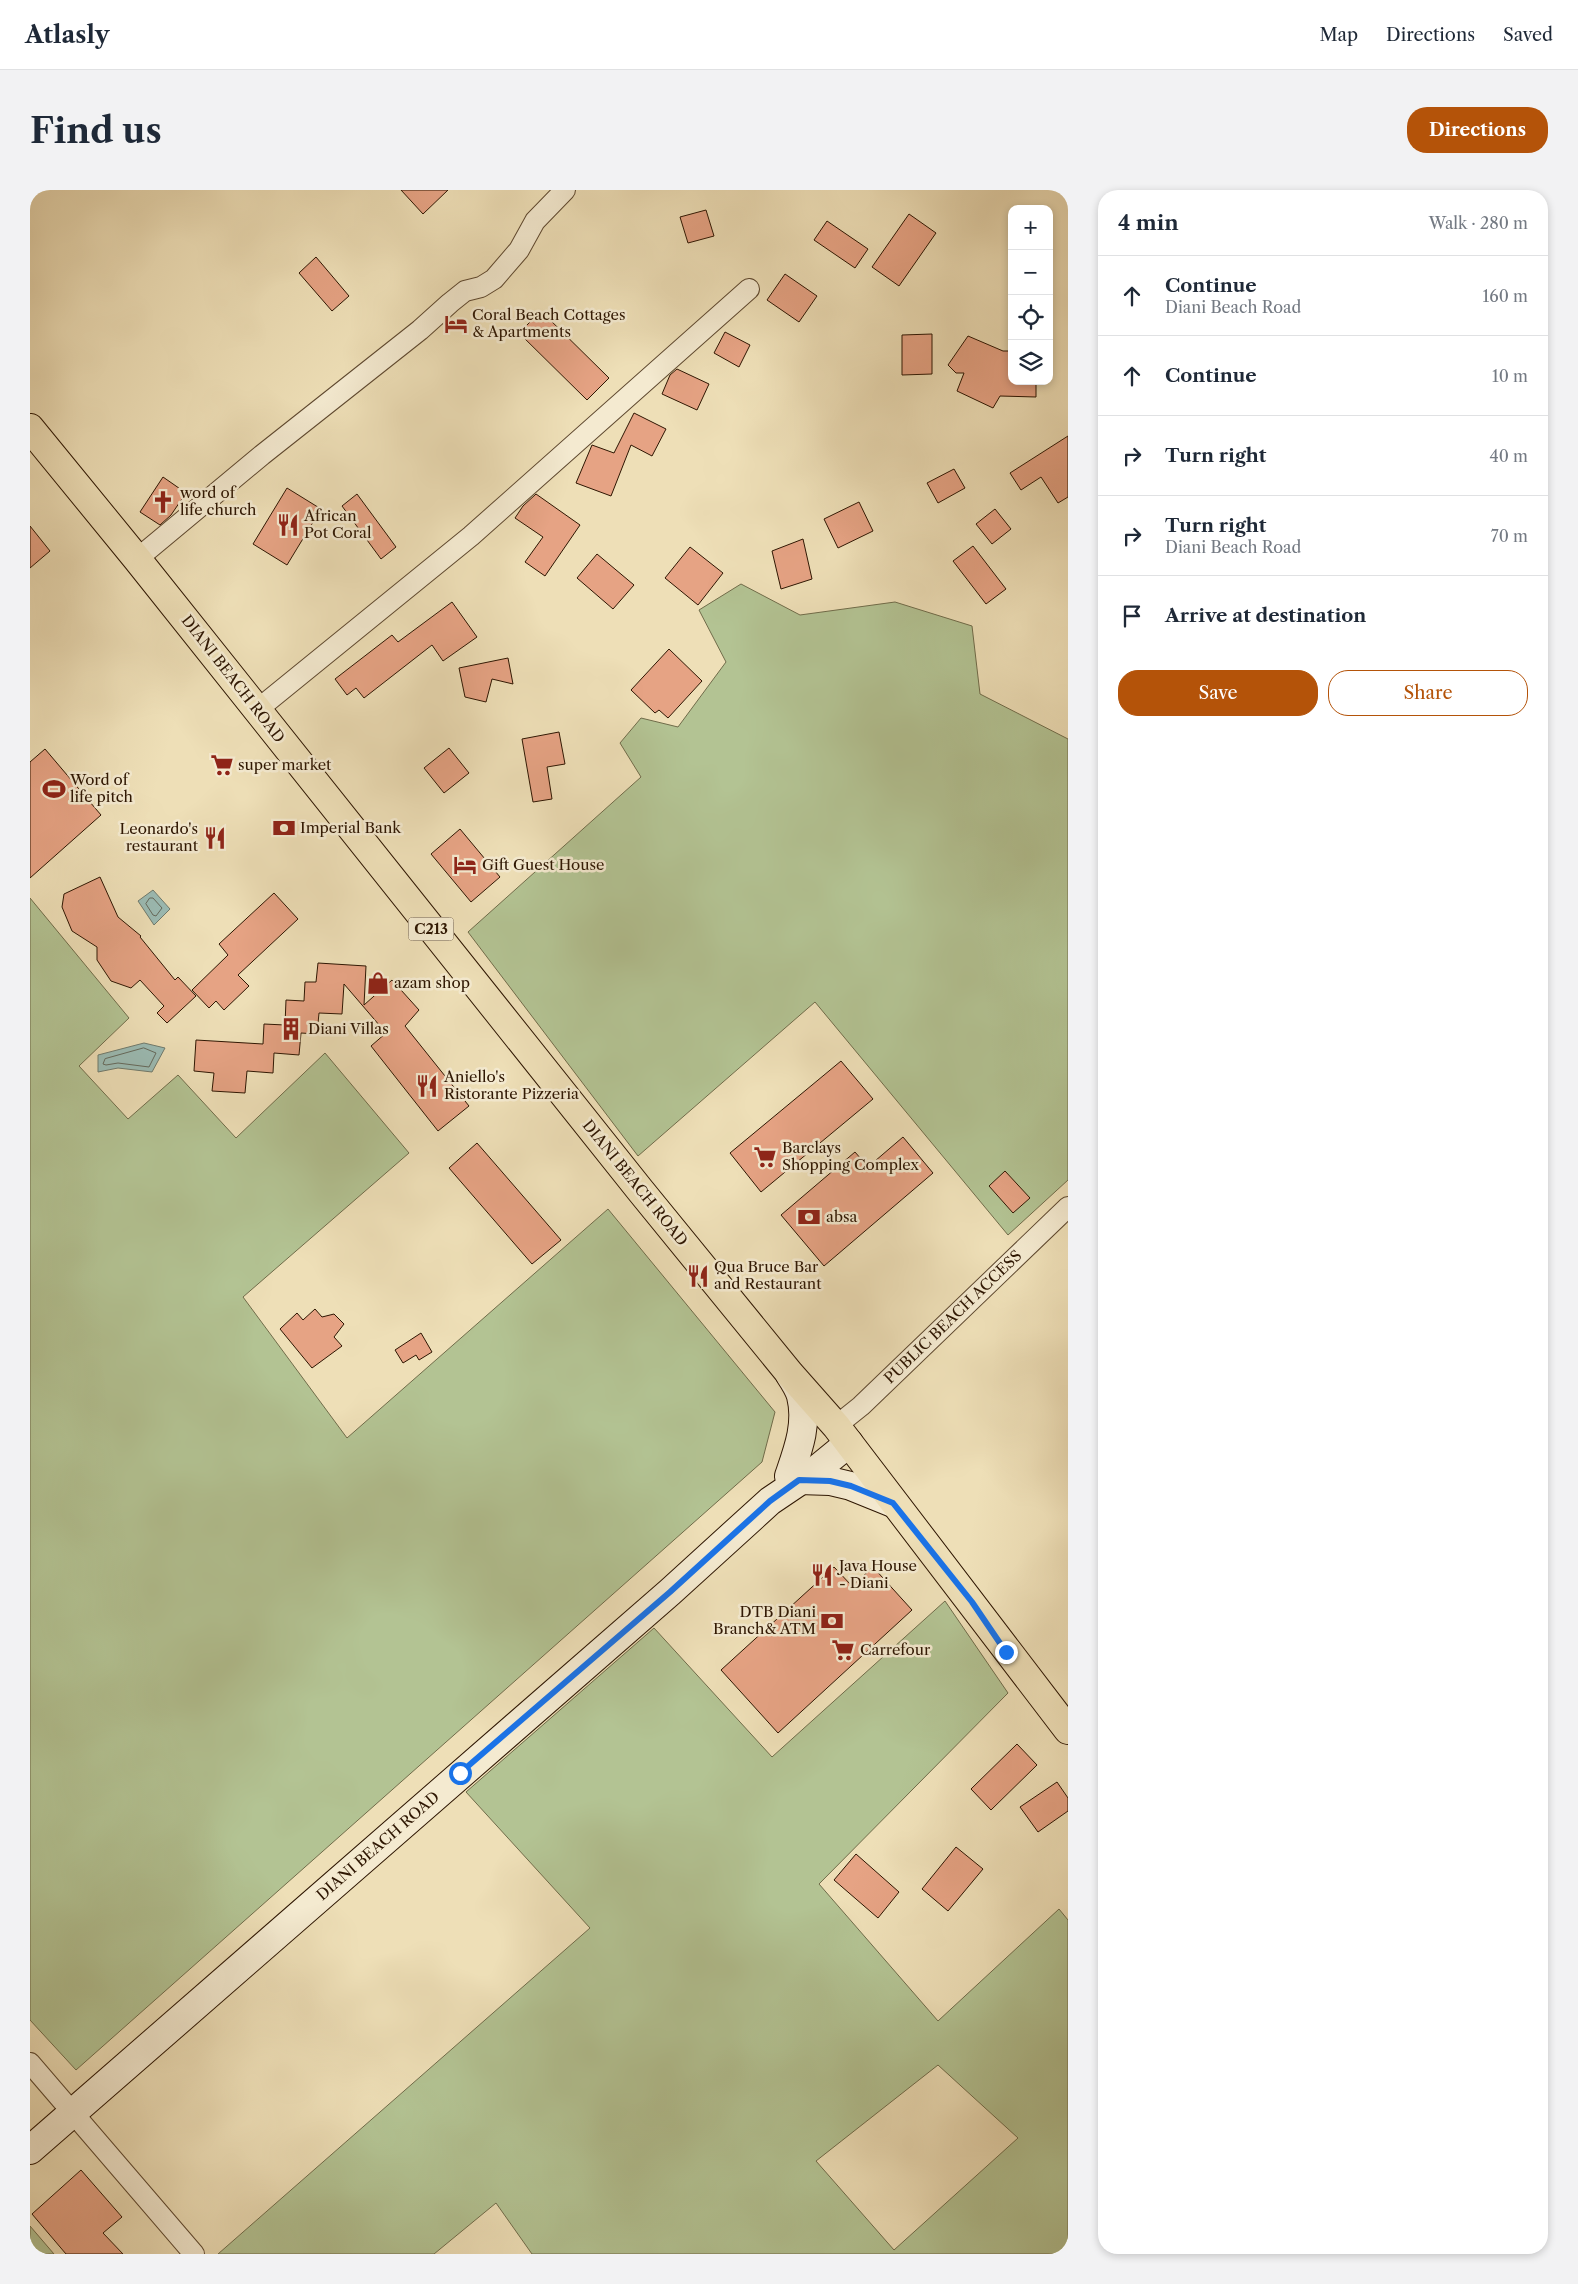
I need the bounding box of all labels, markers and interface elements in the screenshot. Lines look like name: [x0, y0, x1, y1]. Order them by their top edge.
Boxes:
text: Atlasly: [25, 20, 109, 49]
text: Map: [1319, 24, 1358, 46]
text: Directions: [1386, 24, 1475, 46]
text: Saved: [1503, 24, 1553, 46]
button: Directions: [1407, 107, 1548, 153]
text: Find us: [30, 109, 162, 152]
map controls: [1008, 205, 1053, 385]
button: +: [1008, 205, 1053, 250]
text: 4 min: [1118, 210, 1179, 235]
text: Walk · 280 m: [1429, 213, 1528, 233]
button: −: [1008, 250, 1053, 295]
text: Continue: [1165, 274, 1257, 297]
icon: ahead: [1118, 282, 1146, 310]
text: 160 m: [1483, 286, 1528, 306]
button: locate: [1008, 295, 1053, 340]
text: Diani Beach Road: [1165, 297, 1301, 317]
place label: Coral Beach Cottages & Apartments: [472, 305, 625, 341]
hotel icon: Coral Beach Cottages & Apartments: [443, 311, 469, 337]
button: layers: [1008, 340, 1053, 385]
icon: ahead: [1118, 362, 1146, 390]
text: Continue: [1165, 364, 1257, 387]
text: 10 m: [1492, 366, 1528, 386]
icon: right: [1118, 442, 1146, 470]
text: Turn right: [1165, 444, 1266, 467]
text: 40 m: [1489, 446, 1528, 466]
place label: word of life church: [179, 483, 257, 519]
church icon: word of life church: [150, 489, 176, 515]
place label: African Pot Coral: [303, 506, 372, 542]
restaurant icon: African Pot Coral: [275, 512, 301, 538]
text: Turn right: [1165, 514, 1266, 537]
icon: right: [1118, 522, 1146, 550]
text: 70 m: [1491, 526, 1528, 546]
text: Diani Beach Road: [1165, 537, 1301, 557]
icon: arrive: [1118, 602, 1146, 630]
text: Arrive at destination: [1165, 604, 1366, 627]
street label: DIANI BEACH ROAD: [178, 611, 289, 746]
button: Save: [1118, 670, 1318, 716]
button: Share: [1328, 670, 1528, 716]
supermarket icon: super market: [209, 752, 235, 778]
place label: super market: [238, 755, 332, 774]
place label: Word of life pitch: [69, 770, 134, 806]
sports icon: Word of life pitch: [41, 776, 67, 802]
bank icon: Imperial Bank: [271, 815, 297, 841]
place label: Imperial Bank: [300, 818, 402, 837]
place label: Leonardo's restaurant: [119, 819, 199, 855]
restaurant icon: Leonardo's restaurant: [202, 825, 228, 851]
hotel icon: Gift Guest House: [452, 852, 478, 878]
place label: Gift Guest House: [482, 855, 604, 874]
road number: C213: [408, 918, 454, 941]
shop icon: azam shop: [365, 970, 391, 996]
place label: azam shop: [394, 973, 470, 992]
building icon: Diani Villas: [278, 1016, 304, 1042]
place label: Diani Villas: [308, 1019, 389, 1038]
place label: Aniello's Ristorante Pizzeria: [443, 1067, 579, 1103]
restaurant icon: Aniello's Ristorante Pizzeria: [414, 1073, 440, 1099]
street label: DIANI BEACH ROAD: [579, 1116, 692, 1250]
place label: Barclays Shopping Complex: [782, 1138, 919, 1174]
supermarket icon: Barclays Shopping Complex: [752, 1144, 778, 1170]
bank icon: absa: [796, 1204, 822, 1230]
place label: absa: [826, 1207, 857, 1226]
street label: PUBLIC BEACH ACCESS: [880, 1246, 1025, 1387]
place label: Qua Bruce Bar and Restaurant: [714, 1257, 822, 1293]
restaurant icon: Qua Bruce Bar and Restaurant: [685, 1263, 711, 1289]
place label: Java House - Diani: [837, 1556, 917, 1592]
restaurant icon: Java House - Diani: [809, 1562, 835, 1588]
place label: DTB Diani Branch& ATM: [713, 1602, 816, 1638]
bank icon: DTB Diani Branch& ATM: [819, 1608, 845, 1634]
supermarket icon: Carrefour: [830, 1637, 856, 1663]
place label: Carrefour: [860, 1640, 931, 1659]
route end: [995, 1641, 1018, 1664]
route start: [449, 1762, 472, 1785]
street label: DIANI BEACH ROAD: [312, 1787, 443, 1904]

